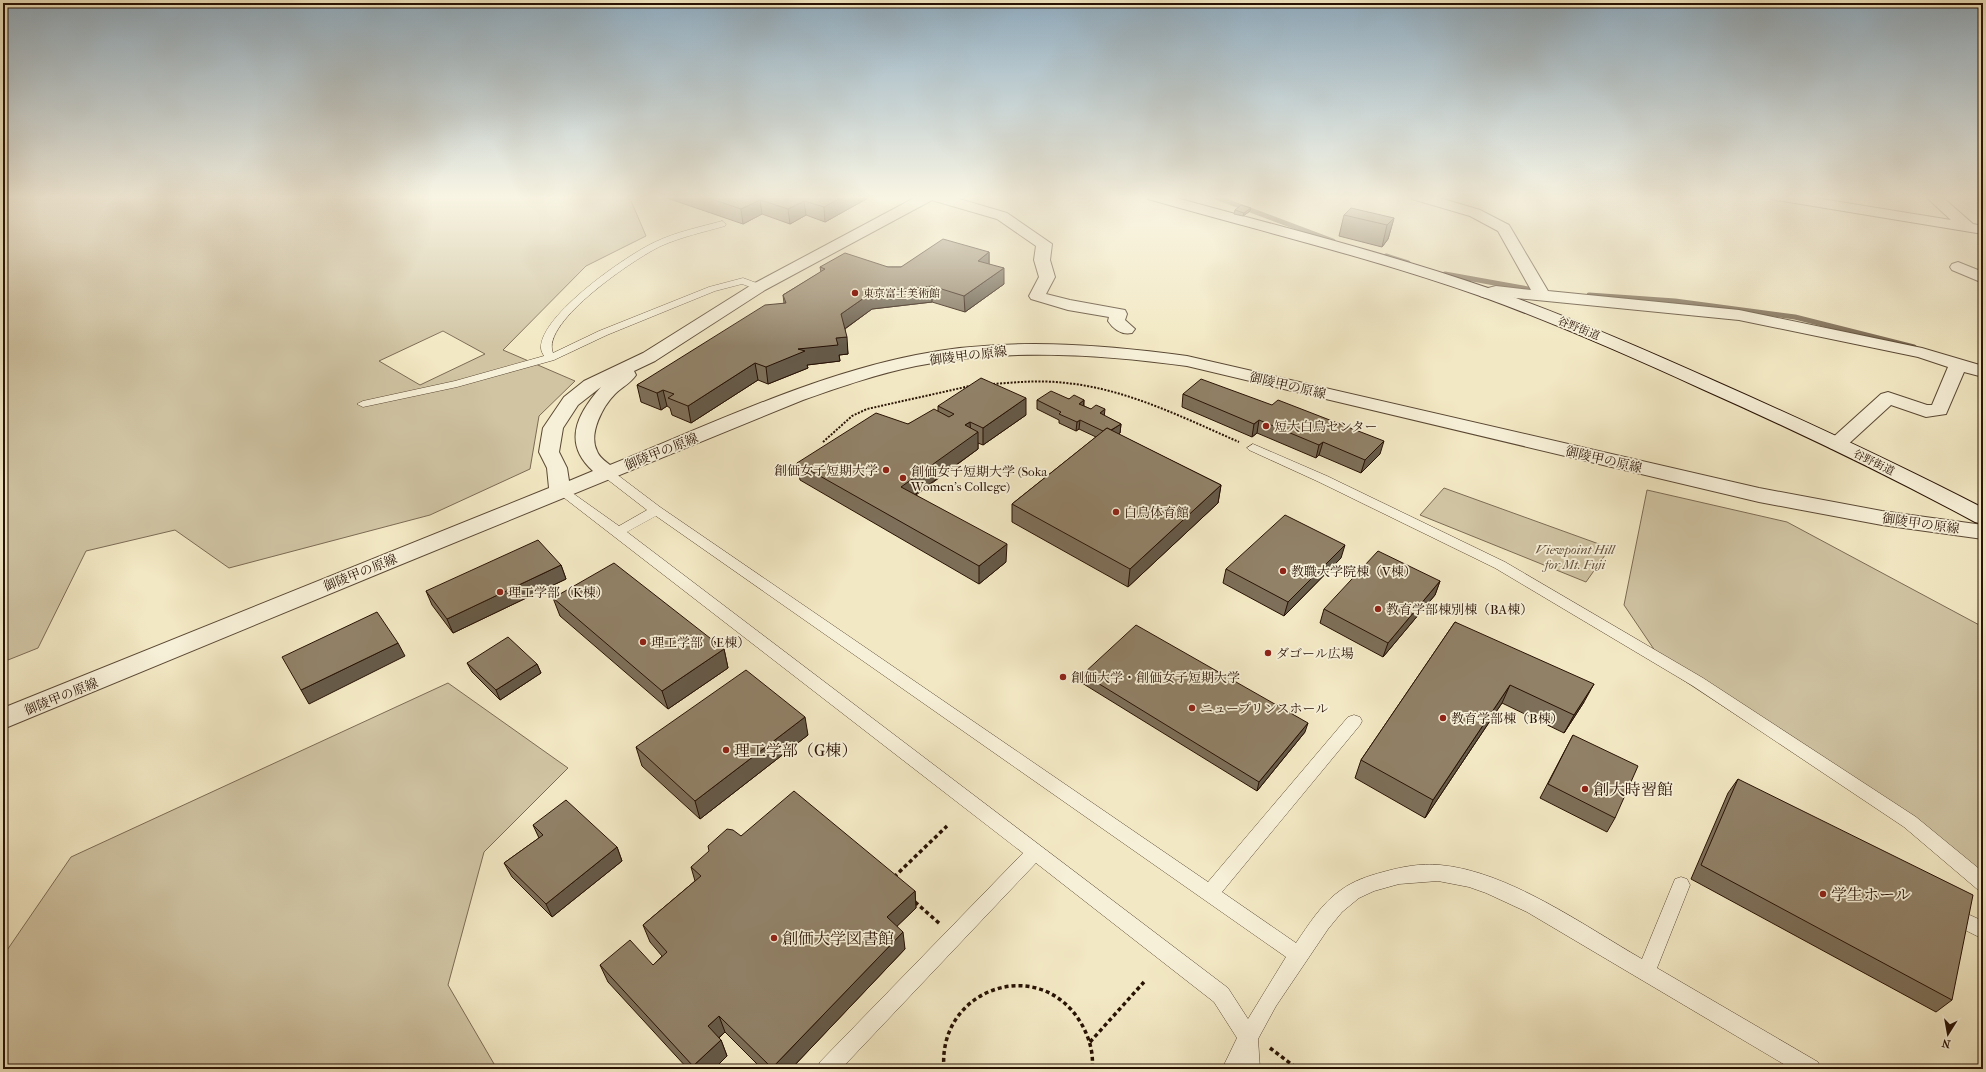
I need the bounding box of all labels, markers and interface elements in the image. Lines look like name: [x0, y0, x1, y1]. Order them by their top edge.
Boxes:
place label: 東京富士美術館: [863, 287, 940, 300]
marker: 東京富士美術館: [850, 288, 860, 298]
street label: 谷野街道: [1556, 314, 1602, 343]
street label: 御陵甲の原線: [928, 343, 1008, 368]
street label: 御陵甲の原線: [1248, 369, 1328, 402]
place label: 短大白鳥センター: [1274, 419, 1377, 434]
marker: 短大白鳥センター: [1261, 421, 1271, 431]
street label: 御陵甲の原線: [622, 430, 700, 473]
street label: 御陵甲の原線: [1564, 443, 1644, 476]
street label: 谷野街道: [1851, 447, 1896, 478]
place label: 創価女子短期大学: [774, 463, 878, 478]
place label: 創価女子短期大学 (Soka Women's College): [910, 464, 1048, 494]
marker: 創価女子短期大学: [881, 465, 891, 475]
marker: 創価女子短期大学 (Soka Women's College): [898, 473, 908, 483]
place label: 白鳥体育館: [1124, 505, 1189, 520]
marker: 白鳥体育館: [1111, 507, 1121, 517]
street label: 御陵甲の原線: [1881, 511, 1961, 536]
park label: Viewpoint Hill for Mt. Fuji: [1536, 542, 1616, 572]
street label: 御陵甲の原線: [321, 551, 399, 594]
place label: 教職大学院棟（V棟）: [1291, 564, 1417, 579]
marker: 教職大学院棟（V棟）: [1278, 566, 1288, 576]
place label: 理工学部（K棟）: [508, 585, 608, 600]
marker: 理工学部（K棟）: [495, 587, 505, 597]
place label: 教育学部棟別棟（BA棟）: [1386, 602, 1533, 617]
marker: 教育学部棟別棟（BA棟）: [1373, 604, 1383, 614]
place label: 理工学部（E棟）: [651, 635, 750, 650]
marker: 理工学部（E棟）: [638, 637, 648, 647]
place label: ダゴール広場: [1276, 646, 1354, 661]
marker: ダゴール広場: [1263, 648, 1273, 658]
place label: 創価大学・創価女子短期大学: [1071, 670, 1240, 685]
marker: 創価大学・創価女子短期大学: [1058, 672, 1068, 682]
street label: 御陵甲の原線: [22, 675, 100, 718]
place label: ニュープリンスホール: [1200, 701, 1328, 716]
marker: ニュープリンスホール: [1187, 703, 1197, 713]
place label: 教育学部棟（B棟）: [1451, 711, 1563, 726]
marker: 教育学部棟（B棟）: [1438, 713, 1448, 723]
place label: 理工学部（G棟）: [734, 741, 857, 760]
marker: 理工学部（G棟）: [721, 745, 731, 755]
place label: 創大時習館: [1593, 780, 1673, 799]
marker: 創大時習館: [1580, 784, 1590, 794]
place label: 学生ホール: [1831, 885, 1911, 904]
marker: 学生ホール: [1818, 889, 1828, 899]
place label: 創価大学図書館: [782, 929, 894, 948]
marker: 創価大学図書館: [769, 933, 779, 943]
north arrow: [1928, 1014, 1968, 1054]
text: N: [1940, 1036, 1952, 1051]

